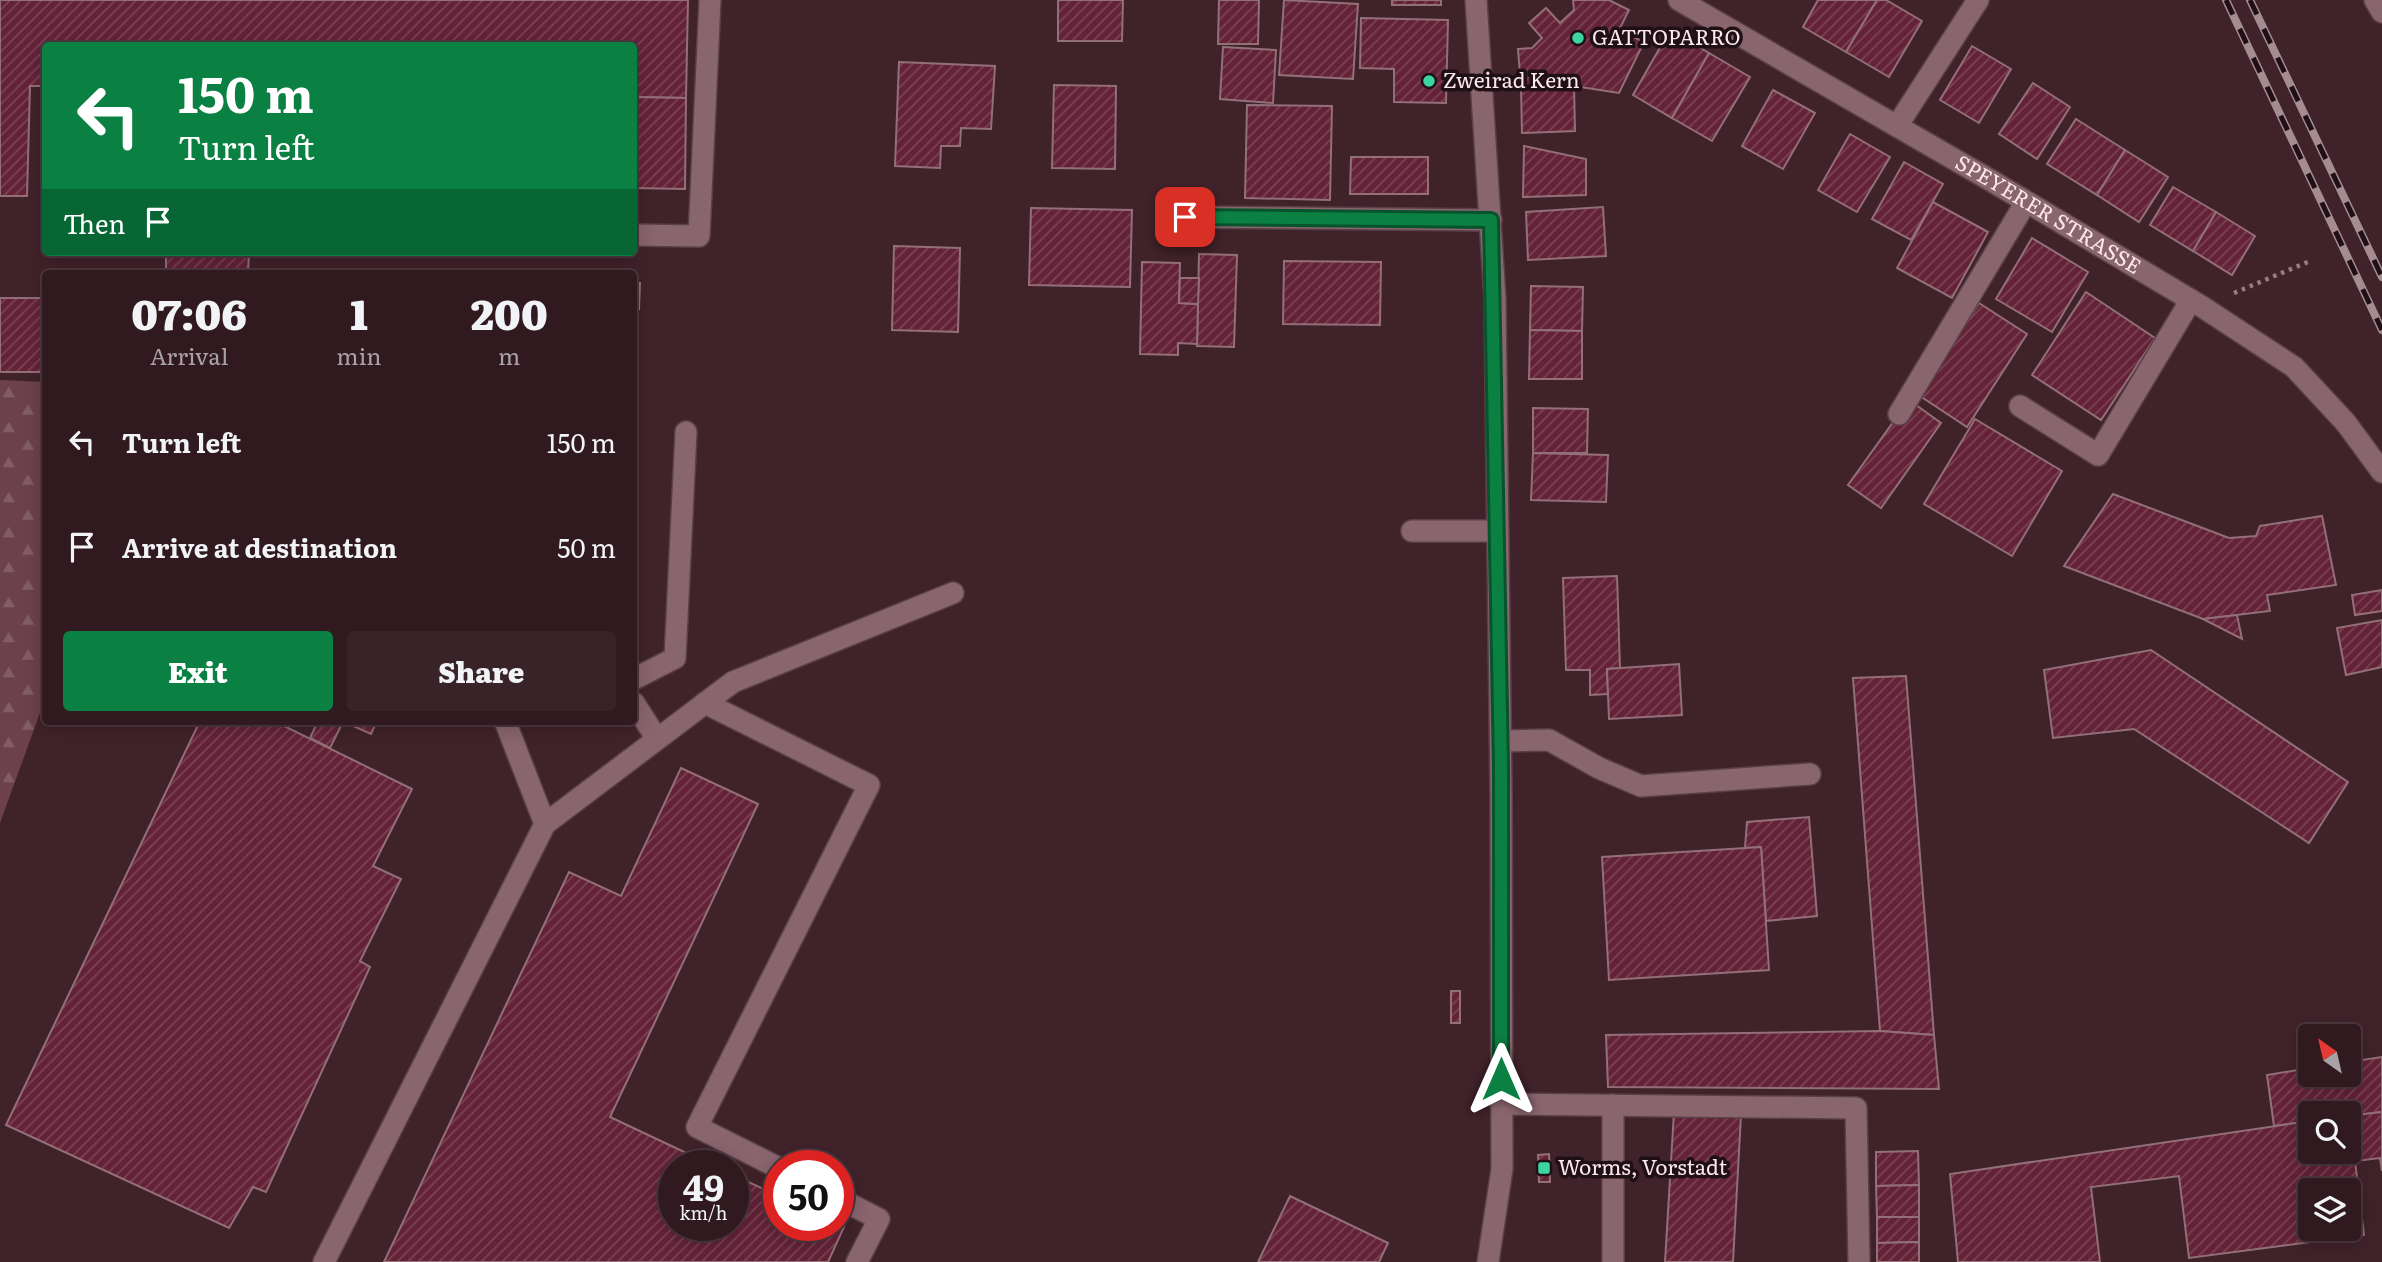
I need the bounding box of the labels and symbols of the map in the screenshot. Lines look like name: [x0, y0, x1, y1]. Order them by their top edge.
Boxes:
place label: GATTOPARRO: [1592, 20, 1740, 51]
marker: GATTOPARRO: [1570, 30, 1586, 46]
place label: Zweirad Kern: [1443, 63, 1580, 94]
marker: Zweirad Kern: [1421, 73, 1437, 89]
street label: SPEYERER STRASSE: [1951, 145, 2148, 280]
pin: [1155, 187, 1215, 247]
north arrow: [2298, 1024, 2361, 1087]
position arrow: [1464, 1042, 1538, 1116]
speed limit sign: 50: [763, 1150, 854, 1241]
place label: Worms, Vorstadt: [1558, 1150, 1728, 1181]
marker: Worms, Vorstadt: [1536, 1160, 1552, 1176]

